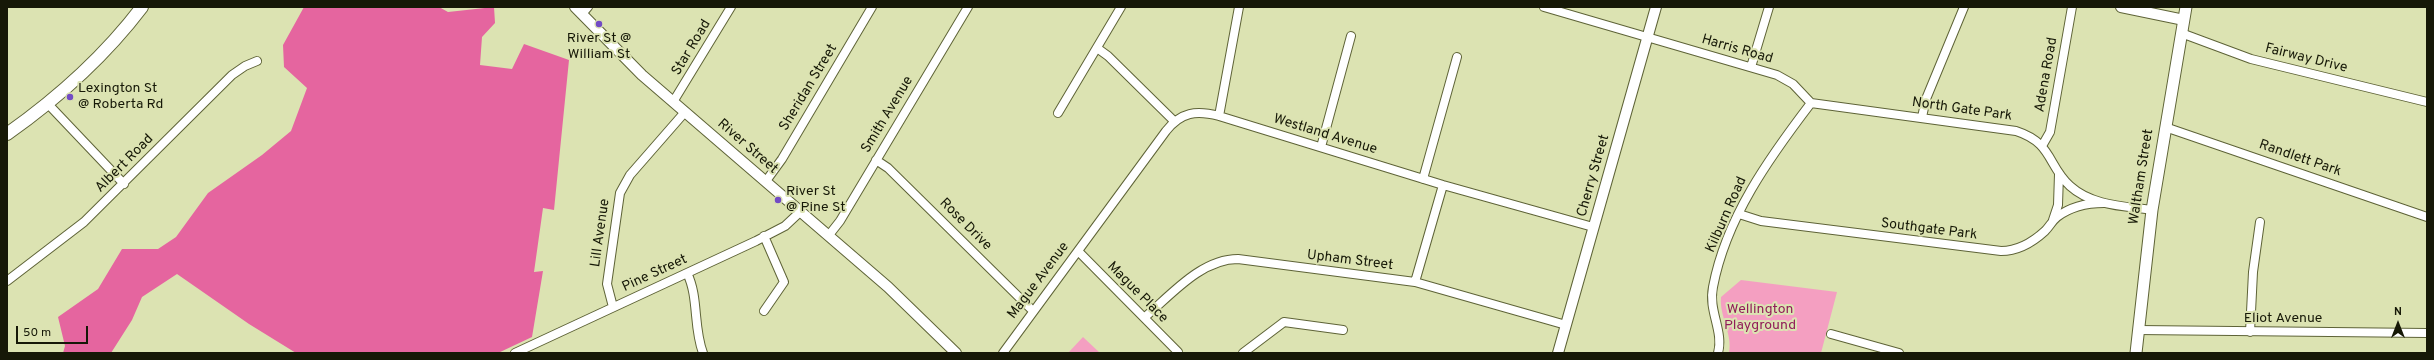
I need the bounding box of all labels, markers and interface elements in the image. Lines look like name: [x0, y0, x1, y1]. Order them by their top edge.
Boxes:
street label: Star Road: [669, 17, 715, 79]
marker: River St @ William St: [594, 19, 604, 29]
place label: River St @ William St: [567, 31, 631, 64]
street label: Harris Road: [1699, 32, 1775, 68]
street label: Adena Road: [2032, 36, 2062, 114]
street label: Fairway Drive: [2263, 41, 2349, 77]
street label: Sheridan Street: [777, 42, 841, 134]
street label: Smith Avenue: [858, 73, 918, 157]
place label: Lexington St @ Roberta Rd: [78, 81, 163, 114]
marker: Lexington St @ Roberta Rd: [65, 92, 75, 102]
street label: North Gate Park: [1911, 95, 2013, 125]
street label: Westland Avenue: [1271, 111, 1379, 159]
street label: River Street: [713, 116, 781, 178]
street label: Waltham Street: [2126, 128, 2158, 226]
street label: Albert Road: [92, 131, 158, 197]
street label: Cherry Street: [1574, 133, 1614, 219]
street label: Randlett Park: [2256, 137, 2344, 181]
street label: Kilburn Road: [1703, 174, 1751, 256]
place label: River St @ Pine St: [786, 184, 845, 216]
marker: River St @ Pine St: [773, 195, 783, 205]
street label: Rose Drive: [935, 195, 995, 255]
street label: Lill Avenue: [588, 198, 614, 268]
street label: Southgate Park: [1880, 216, 1978, 244]
street label: Mague Avenue: [1005, 239, 1073, 323]
street label: Upham Street: [1306, 247, 1394, 275]
street label: Pine Street: [620, 252, 690, 296]
street label: Mague Place: [1103, 259, 1171, 327]
park label: Wellington Playground: [1724, 302, 1796, 334]
north arrow: [2378, 304, 2418, 344]
text: N: [2394, 305, 2402, 319]
street label: Eliot Avenue: [2244, 311, 2322, 327]
scale bar: [18, 318, 90, 344]
text: 50 m: [23, 325, 51, 341]

